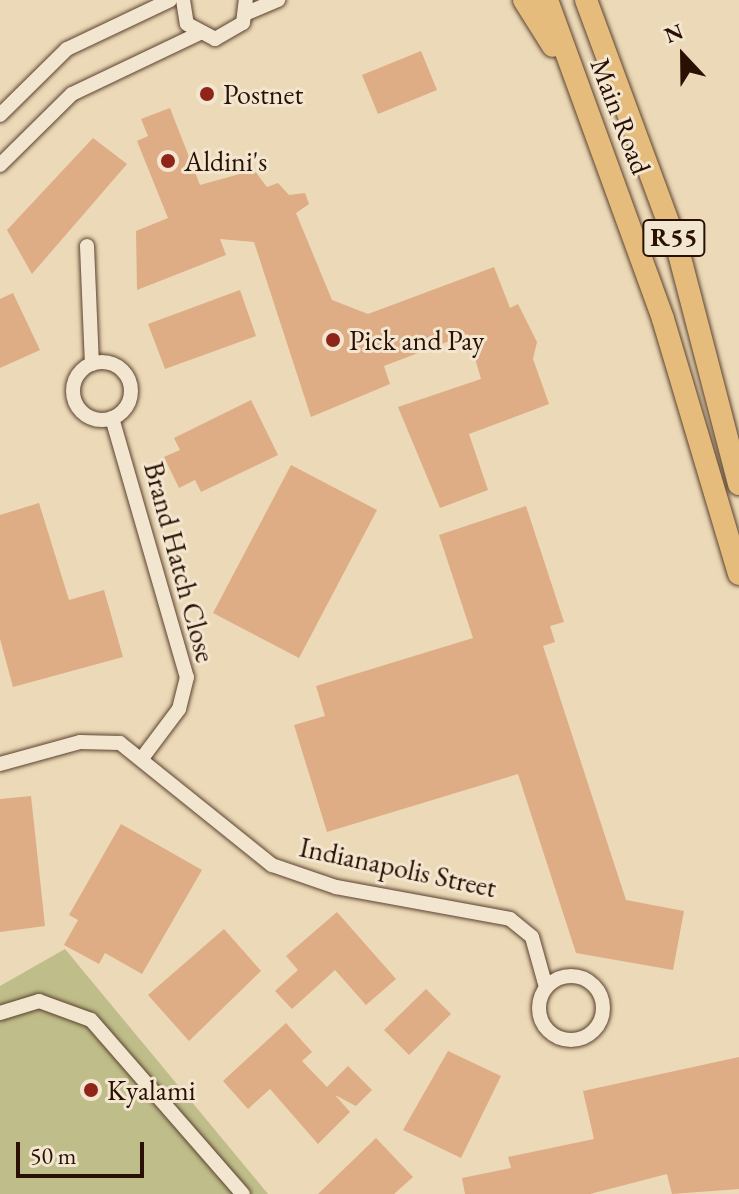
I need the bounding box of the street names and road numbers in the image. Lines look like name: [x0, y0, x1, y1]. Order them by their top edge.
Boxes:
street label: Main Road: [584, 53, 658, 179]
road number: R55: [642, 216, 706, 260]
street label: Brand Hatch Close: [137, 458, 223, 666]
street label: Indianapolis Street: [297, 830, 499, 904]

